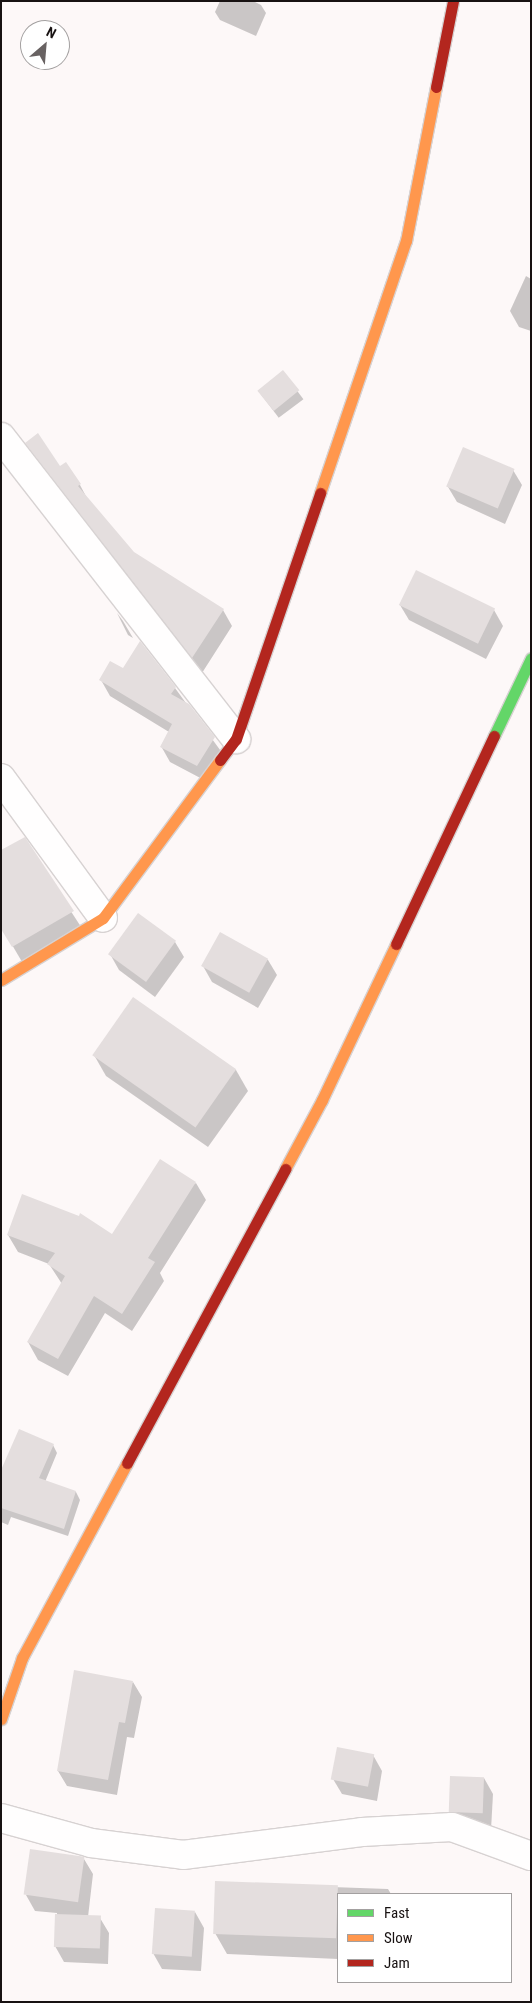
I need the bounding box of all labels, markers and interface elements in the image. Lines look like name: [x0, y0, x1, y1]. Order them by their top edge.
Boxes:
north arrow: [20, 20, 70, 70]
text: N: [44, 23, 59, 42]
legend: [337, 1893, 512, 1983]
text: Fast: [384, 1904, 409, 1922]
text: Slow: [384, 1929, 413, 1947]
text: Jam: [384, 1954, 410, 1972]

